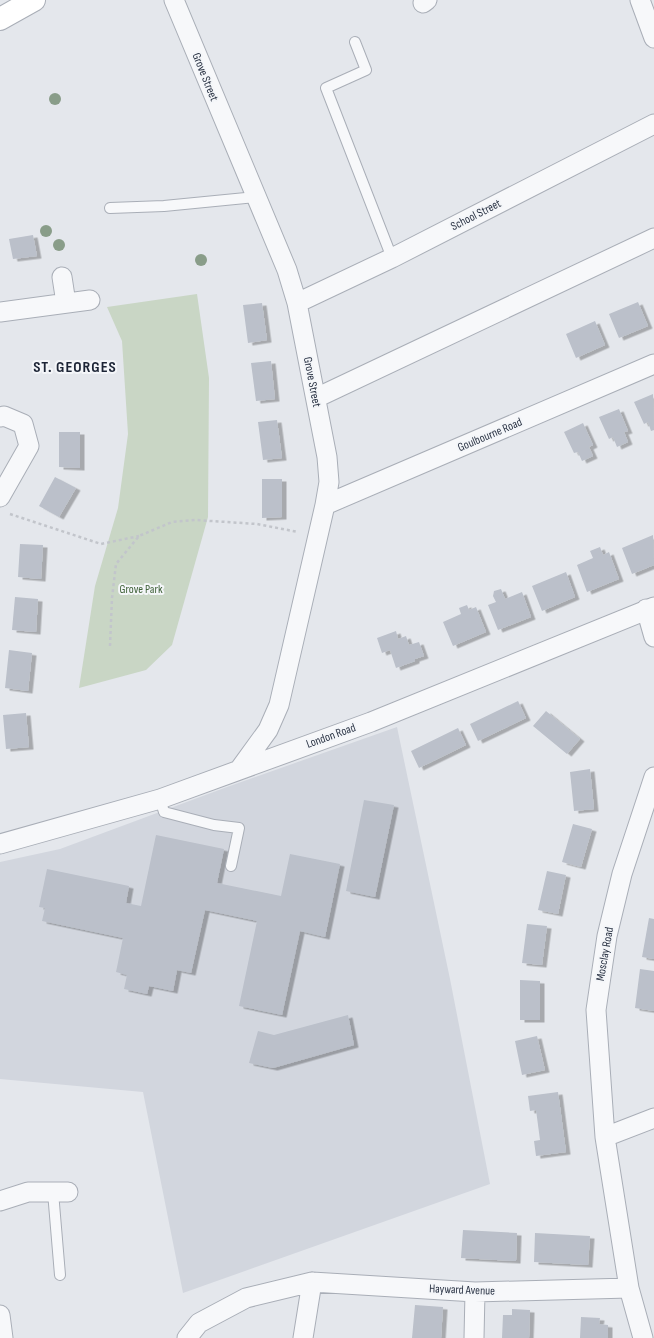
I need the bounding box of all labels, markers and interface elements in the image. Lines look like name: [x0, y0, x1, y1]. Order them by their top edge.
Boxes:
street label: Grove Street: [189, 51, 222, 104]
street label: School Street: [448, 196, 504, 234]
street label: Grove Street: [300, 356, 324, 409]
district label: ST. GEORGES: [33, 358, 117, 377]
street label: Goulbourne Road: [456, 415, 524, 455]
park label: Grove Park: [120, 582, 163, 597]
street label: London Road: [304, 720, 358, 752]
street label: Mosclay Road: [593, 926, 617, 982]
street label: Hayward Avenue: [429, 1281, 495, 1299]

